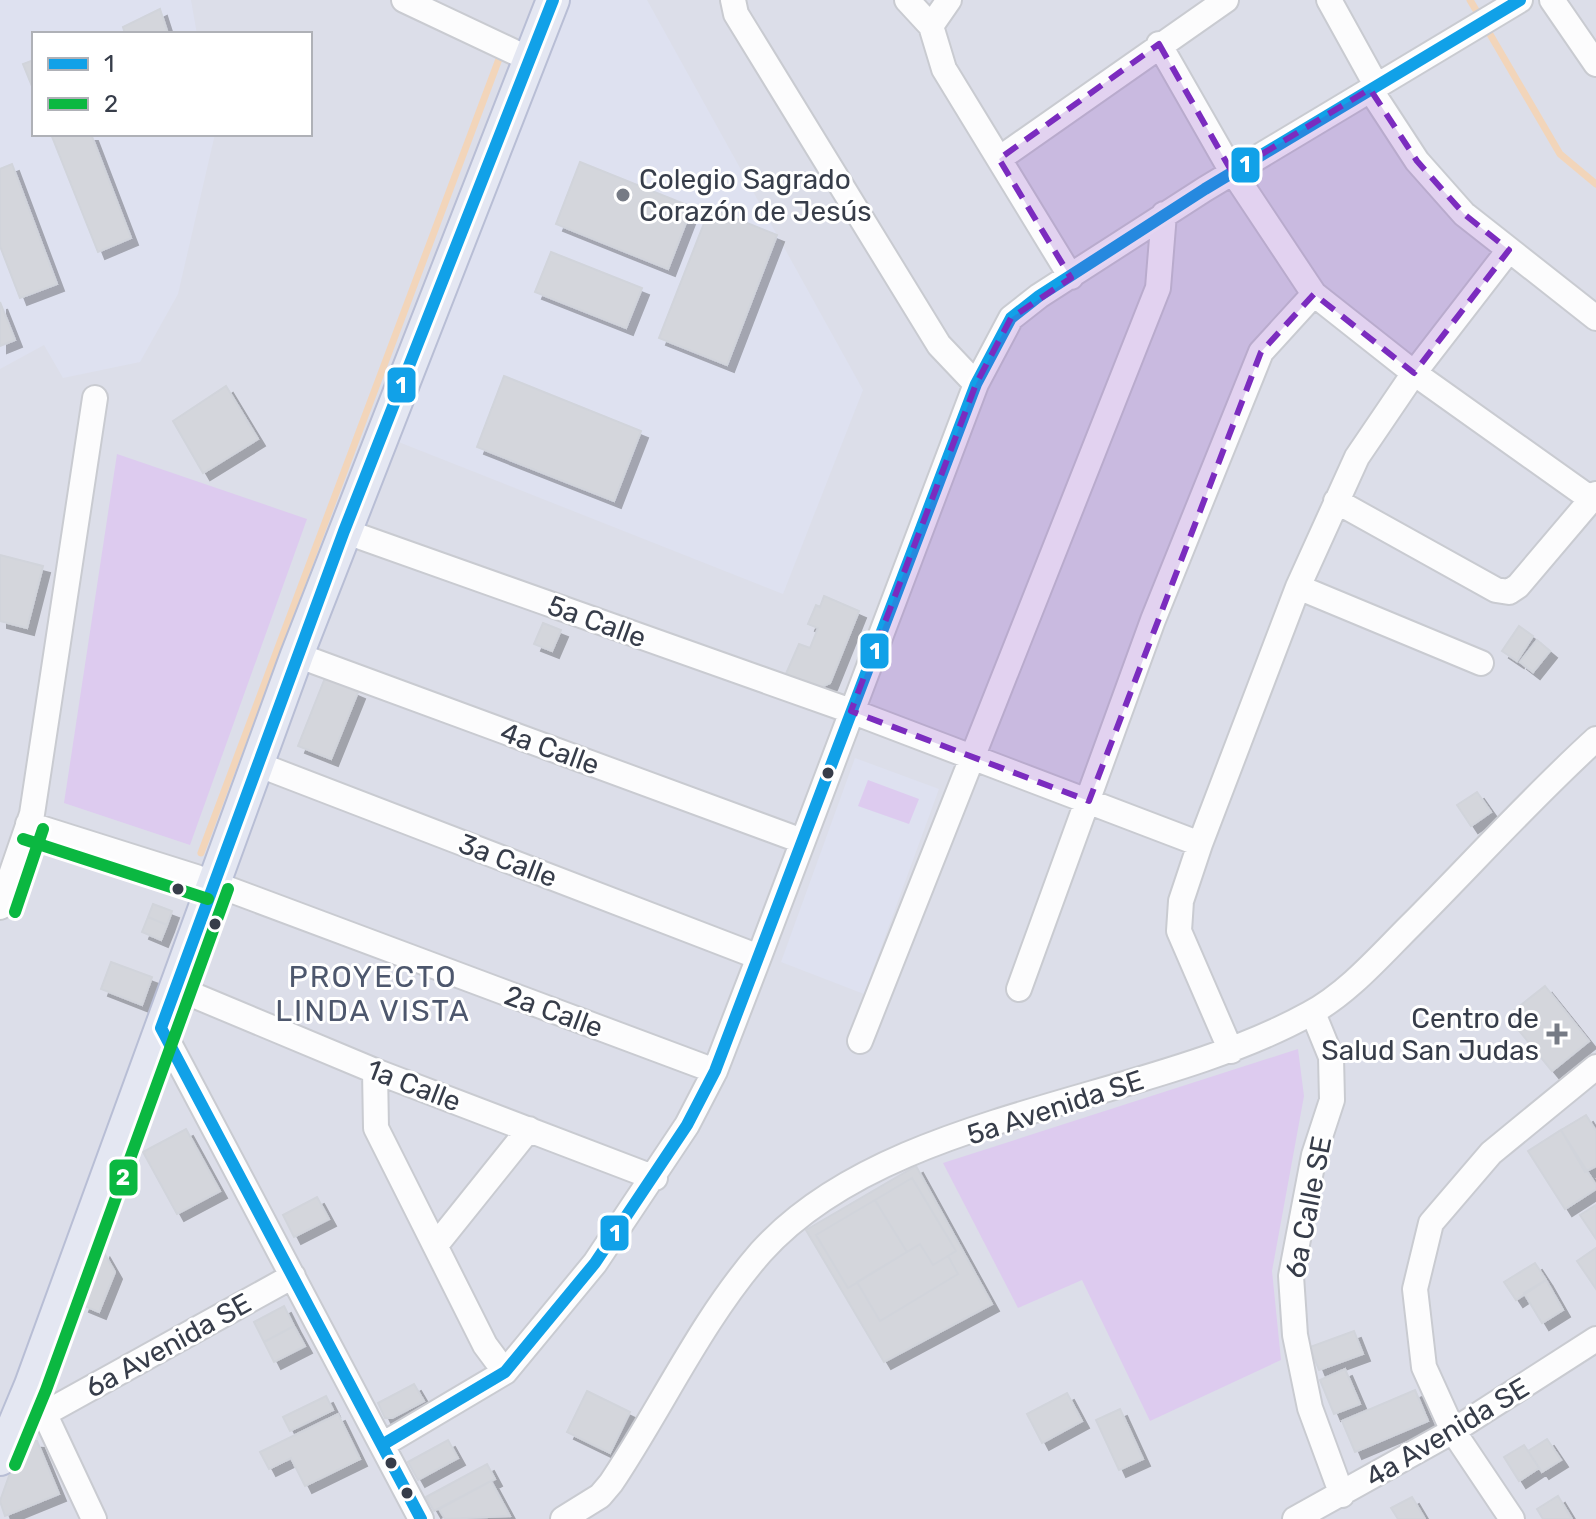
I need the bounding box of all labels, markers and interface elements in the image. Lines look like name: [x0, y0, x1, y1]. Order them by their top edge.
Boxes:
legend: [32, 32, 312, 136]
text: 1: [104, 50, 114, 78]
text: 2: [104, 90, 118, 118]
line badge: 1: [1230, 146, 1261, 184]
text: 1: [1240, 151, 1250, 178]
place label: Colegio Sagrado Corazón de Jesús: [639, 163, 872, 228]
marker: Colegio Sagrado Corazón de Jesús: [614, 186, 632, 204]
line badge: 1: [386, 366, 417, 404]
text: 1: [396, 372, 406, 399]
street label: 5a Calle: [543, 588, 651, 654]
line badge: 1: [859, 632, 890, 670]
text: 1: [870, 638, 880, 665]
street label: 4a Calle: [496, 715, 604, 782]
unlabelled marker: [820, 765, 836, 781]
street label: 3a Calle: [454, 827, 562, 894]
unlabelled marker: [170, 881, 186, 897]
unlabelled marker: [207, 916, 223, 932]
district label: PROYECTO LINDA VISTA: [275, 959, 471, 1029]
street label: 2a Calle: [500, 978, 607, 1044]
place label: Centro de Salud San Judas: [1321, 1002, 1539, 1067]
marker: Centro de Salud San Judas: [1546, 1023, 1568, 1045]
street label: 1a Calle: [362, 1053, 465, 1118]
street label: 5a Avenida SE: [963, 1063, 1148, 1152]
street label: 6a Calle SE: [1279, 1133, 1338, 1281]
line badge: 2: [108, 1158, 139, 1197]
text: 2: [116, 1164, 130, 1191]
line badge: 1: [599, 1214, 630, 1252]
text: 1: [610, 1220, 620, 1247]
street label: 6a Avenida SE: [80, 1286, 257, 1405]
street label: 4a Avenida SE: [1360, 1371, 1535, 1494]
unlabelled marker: [383, 1455, 399, 1471]
unlabelled marker: [399, 1485, 415, 1501]

